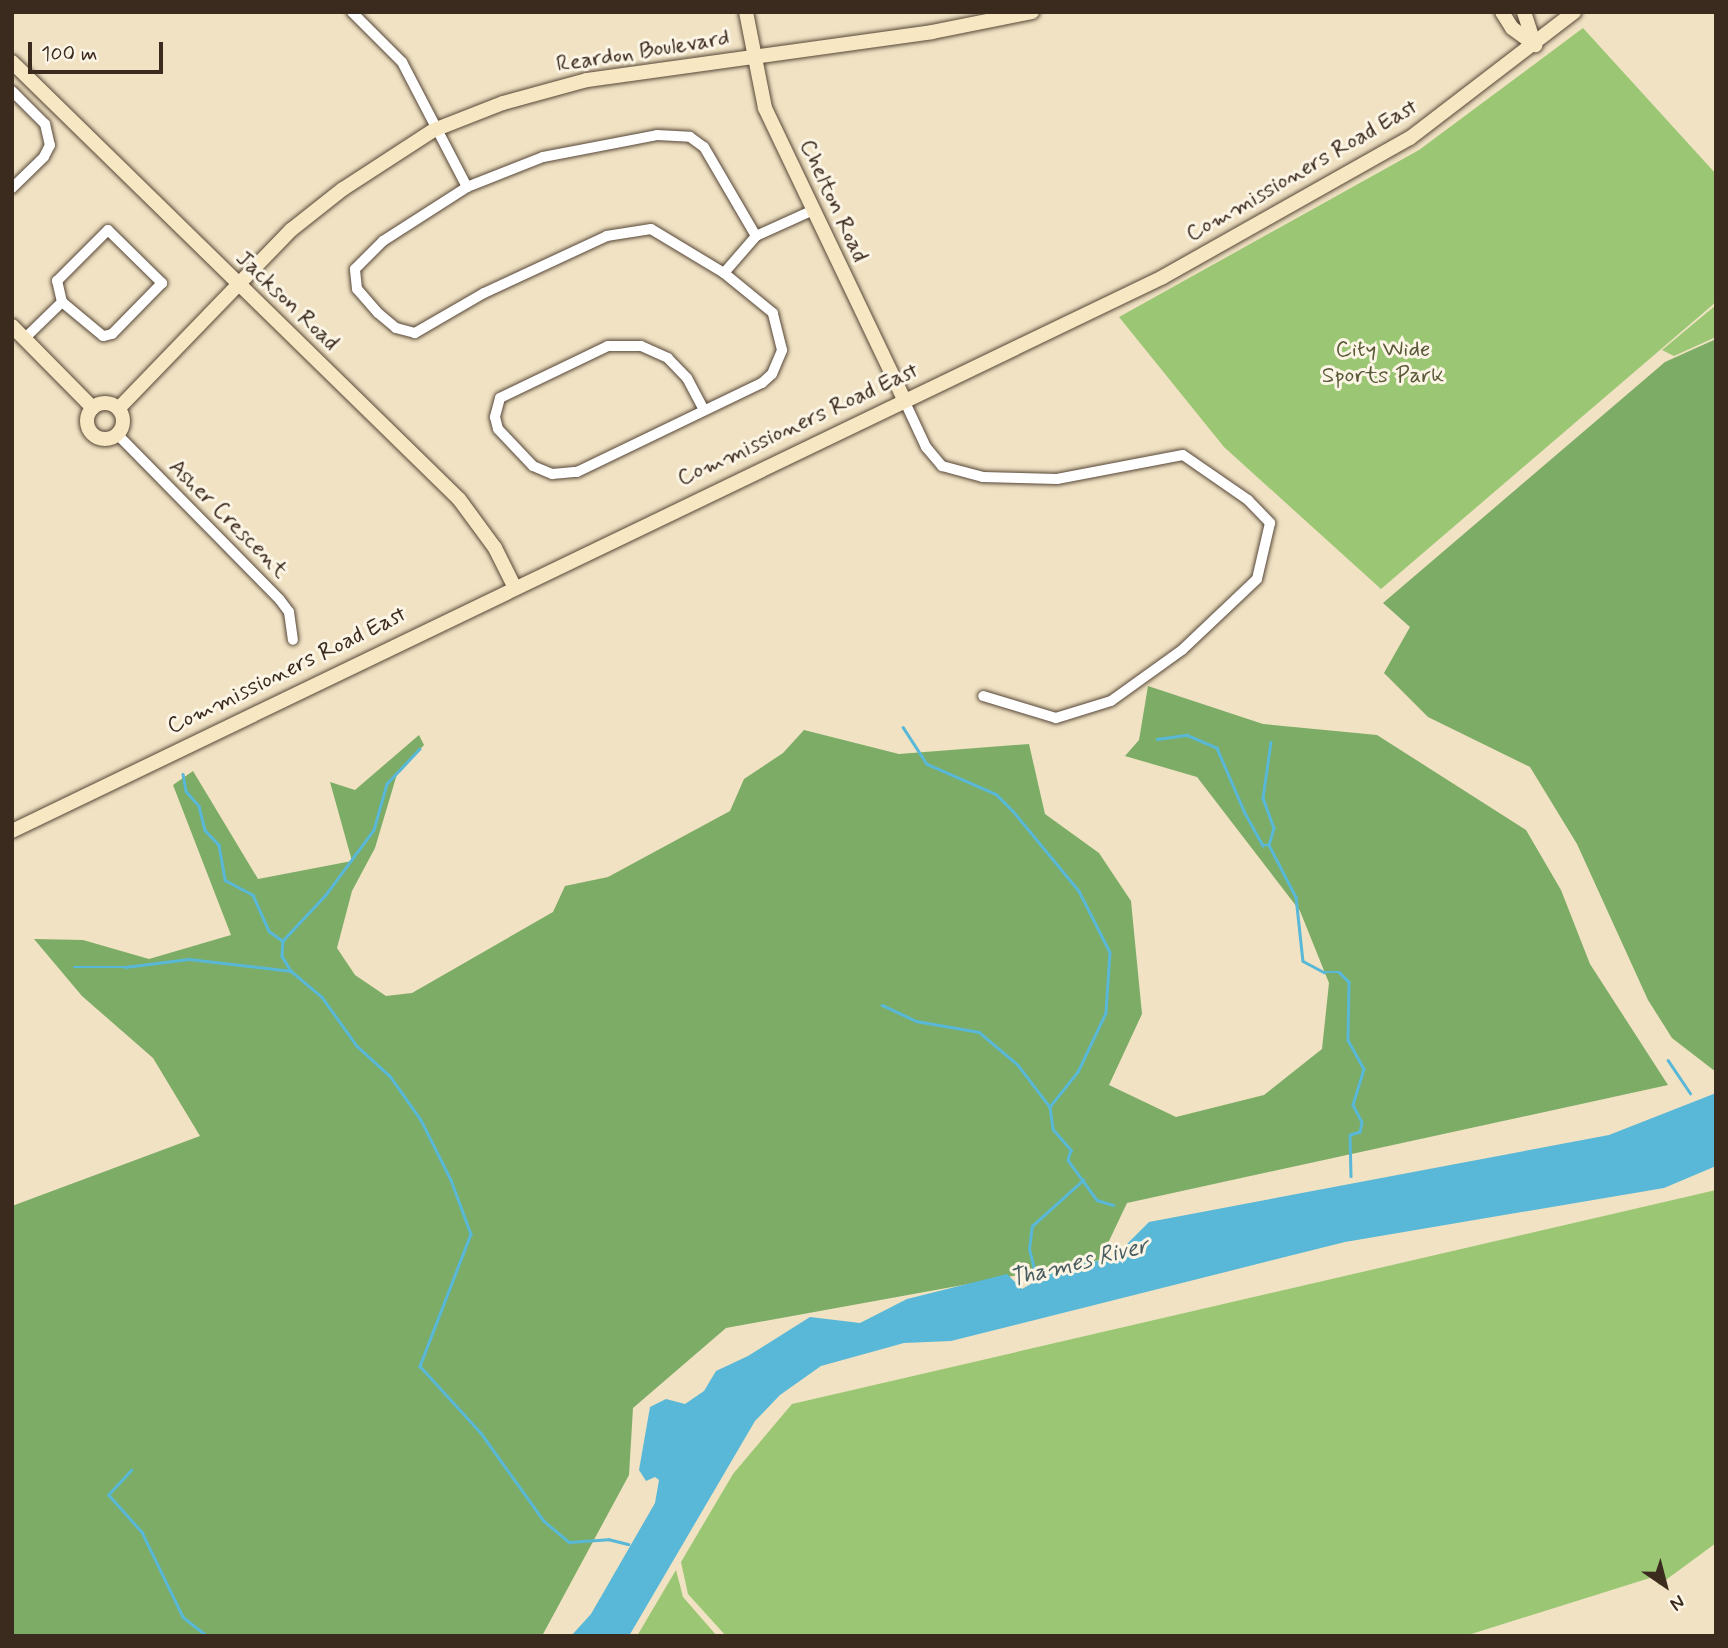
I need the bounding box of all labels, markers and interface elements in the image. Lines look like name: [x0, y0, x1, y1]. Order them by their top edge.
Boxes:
street label: Reardon Boulevard: [554, 25, 732, 79]
scale bar: [32, 28, 166, 72]
text: 100 m: [41, 40, 97, 68]
street label: Commissioners Road East: [1182, 94, 1422, 248]
street label: Chelton Road: [793, 136, 873, 266]
street label: Jackson Road: [230, 245, 344, 357]
park label: City Wide Sports Park: [1324, 336, 1442, 390]
street label: Commissioners Road East: [674, 357, 922, 493]
street label: Asher Crescent: [165, 456, 291, 582]
street label: Commissioners Road East: [164, 601, 410, 741]
water label: Thames River: [1006, 1232, 1152, 1294]
north arrow: [1630, 1550, 1700, 1620]
text: N: [1665, 1589, 1690, 1616]

